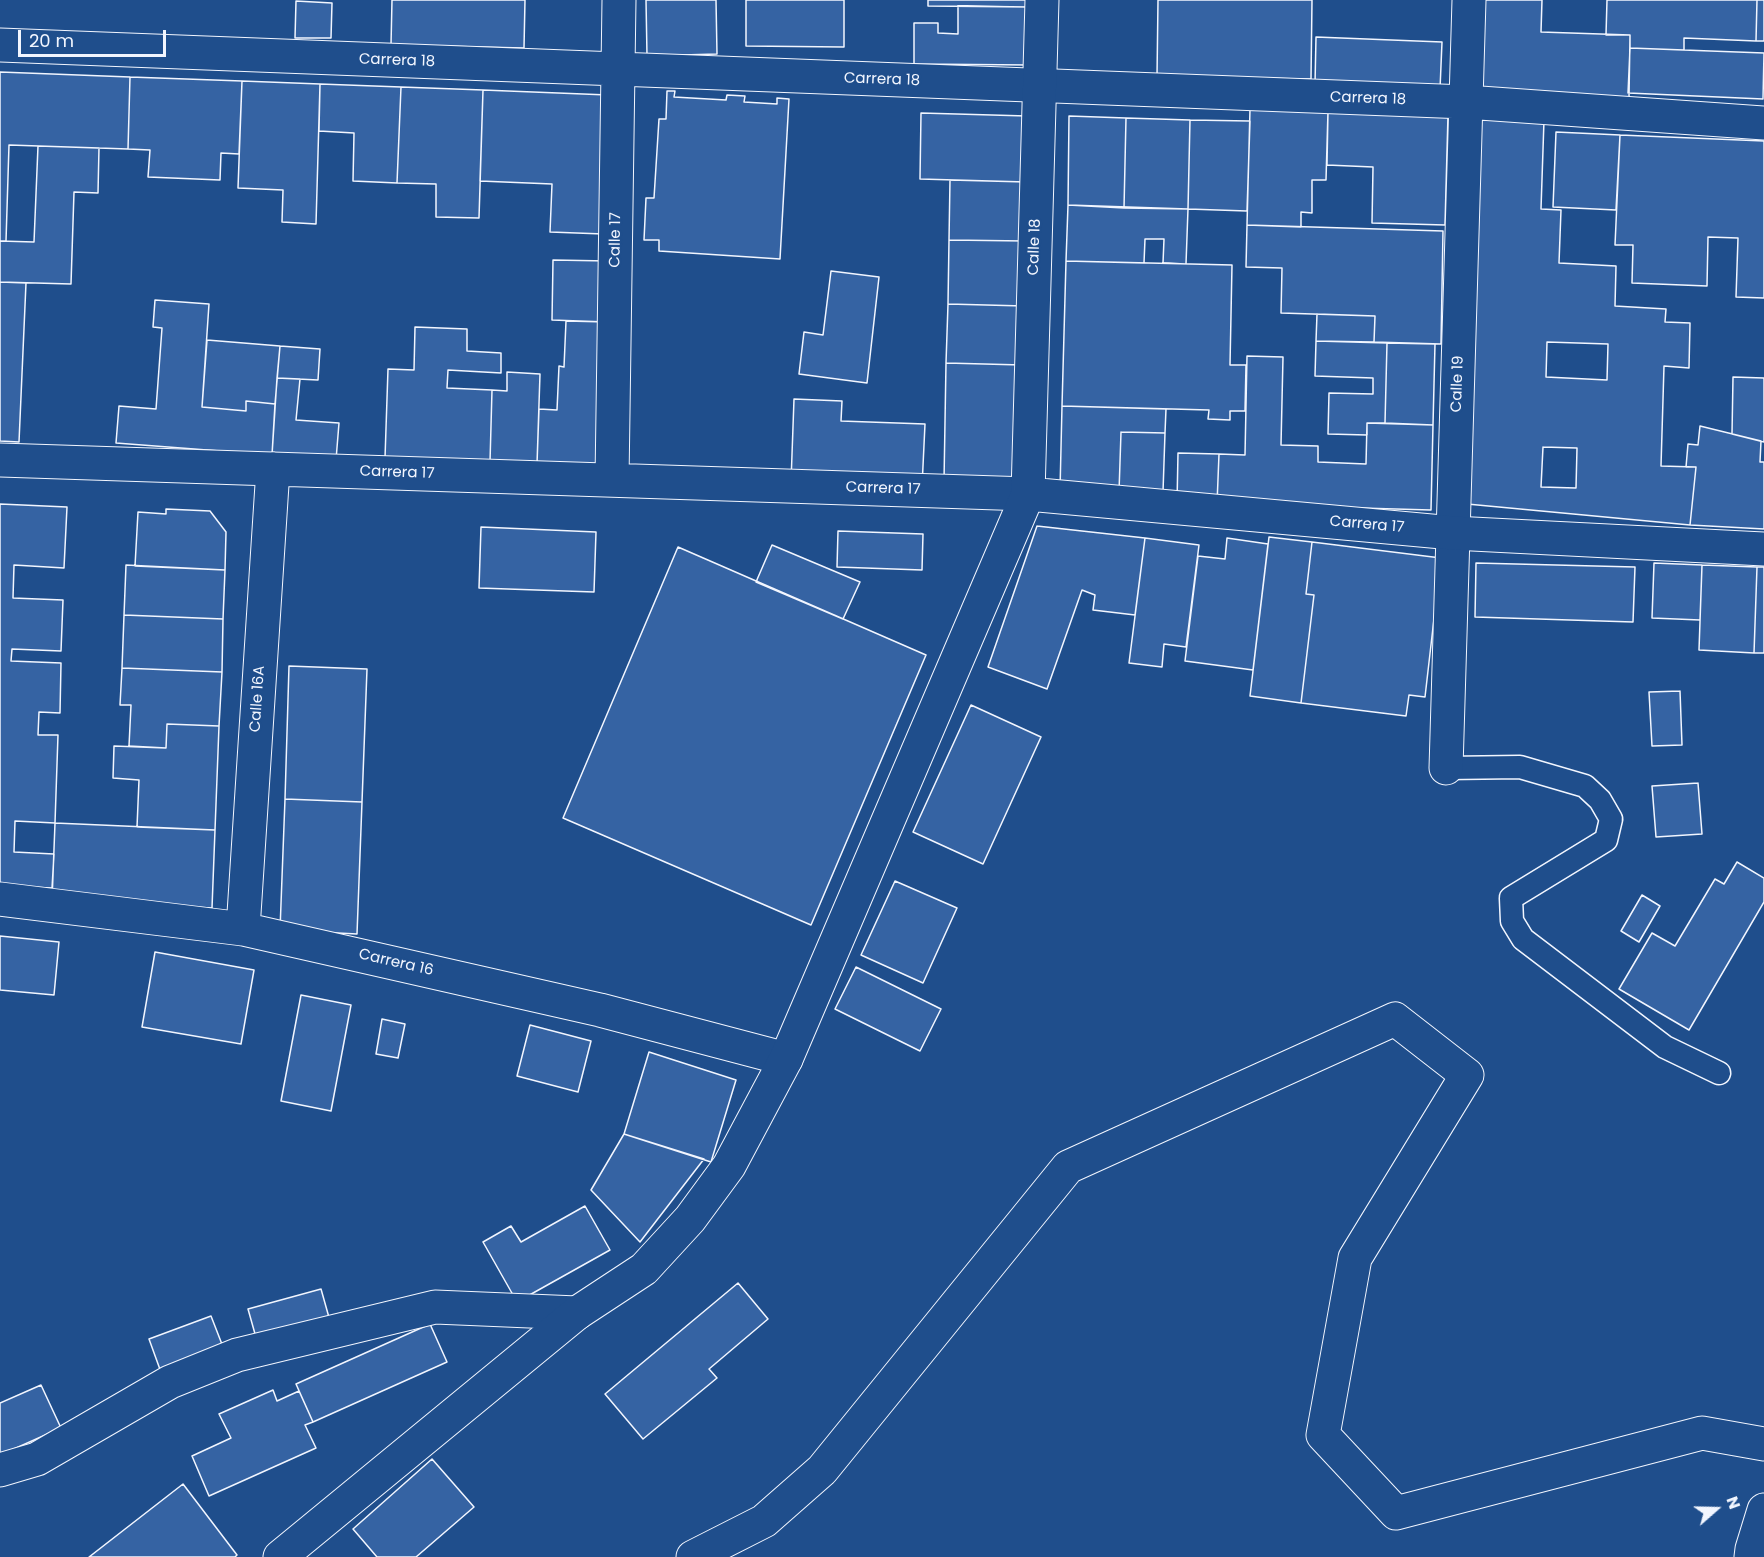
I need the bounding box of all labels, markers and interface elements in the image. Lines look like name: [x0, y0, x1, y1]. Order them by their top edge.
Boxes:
scale bar: [21, 18, 170, 56]
text: 20 m: [29, 28, 74, 53]
street label: Carrera 18: [359, 51, 435, 71]
street label: Carrera 18: [844, 70, 920, 90]
street label: Carrera 18: [1330, 89, 1406, 109]
street label: Calle 17: [607, 212, 625, 268]
street label: Calle 18: [1025, 218, 1045, 276]
street label: Calle 19: [1448, 355, 1468, 413]
street label: Carrera 17: [359, 463, 435, 483]
street label: Carrera 17: [845, 479, 921, 499]
street label: Carrera 17: [1329, 513, 1405, 537]
street label: Calle 16A: [247, 665, 269, 733]
street label: Carrera 16: [357, 946, 435, 980]
north arrow: [1686, 1479, 1746, 1539]
text: N: [1721, 1493, 1746, 1512]

